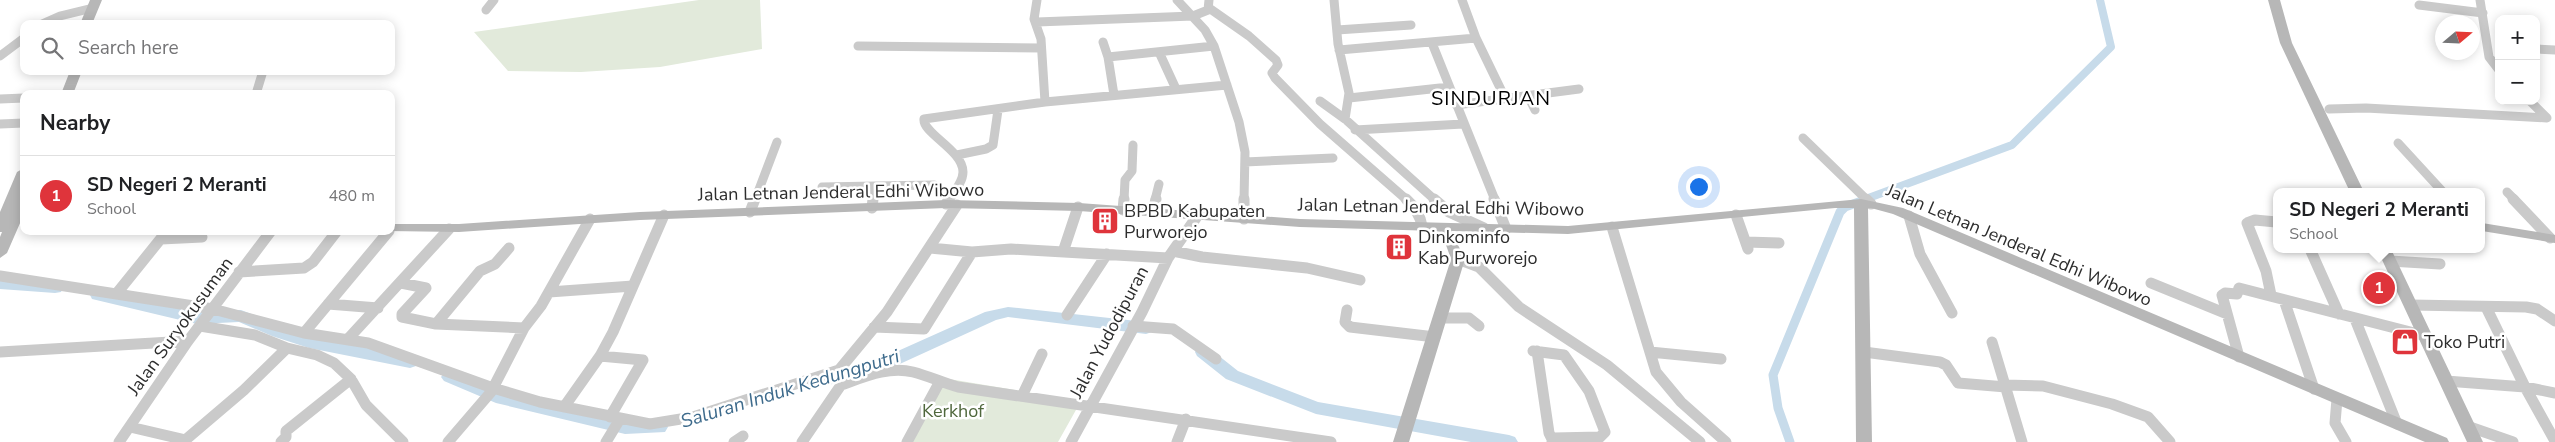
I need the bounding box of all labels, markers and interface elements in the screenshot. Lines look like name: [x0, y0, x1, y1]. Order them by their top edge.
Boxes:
north arrow: [2435, 15, 2480, 60]
map controls: [2495, 15, 2540, 105]
button: +: [2495, 15, 2540, 60]
search box: [20, 20, 395, 75]
icon: search: [38, 34, 66, 62]
text: Search here: [78, 35, 179, 61]
button: −: [2495, 60, 2540, 105]
district label: SINDURJAN: [1431, 85, 1551, 112]
text: Nearby: [40, 109, 110, 137]
text: SD Negeri 2 Meranti: [87, 172, 267, 198]
your location: [1686, 174, 1712, 200]
street label: Jalan Letnan Jenderal Edhi Wibowo: [697, 178, 984, 207]
street label: Jalan Letnan Jenderal Edhi Wibowo: [1882, 178, 2155, 312]
text: 1: [51, 185, 61, 207]
text: 480 m: [328, 185, 375, 207]
popup: [2273, 188, 2485, 253]
street label: Jalan Letnan Jenderal Edhi Wibowo: [1297, 192, 1584, 221]
text: SD Negeri 2 Meranti: [2289, 197, 2469, 223]
text: School: [87, 198, 136, 220]
place label: BPBD Kabupaten Purworejo: [1124, 199, 1265, 244]
building icon: BPBD Kabupaten Purworejo: [1090, 206, 1120, 236]
text: School: [2289, 223, 2338, 245]
place label: Dinkominfo Kab Purworejo: [1418, 225, 1537, 270]
building icon: Dinkominfo Kab Purworejo: [1384, 232, 1414, 262]
street label: Jalan Suryokusuman: [121, 252, 238, 401]
street label: Jalan Yudodipuran: [1064, 262, 1154, 403]
pin: 1: [2363, 269, 2395, 307]
shop icon: Toko Putri: [2390, 327, 2420, 357]
place label: Toko Putri: [2424, 330, 2505, 354]
water label: Saluran Induk Kedungputri: [678, 343, 903, 435]
park label: Kerkhof: [922, 399, 985, 423]

